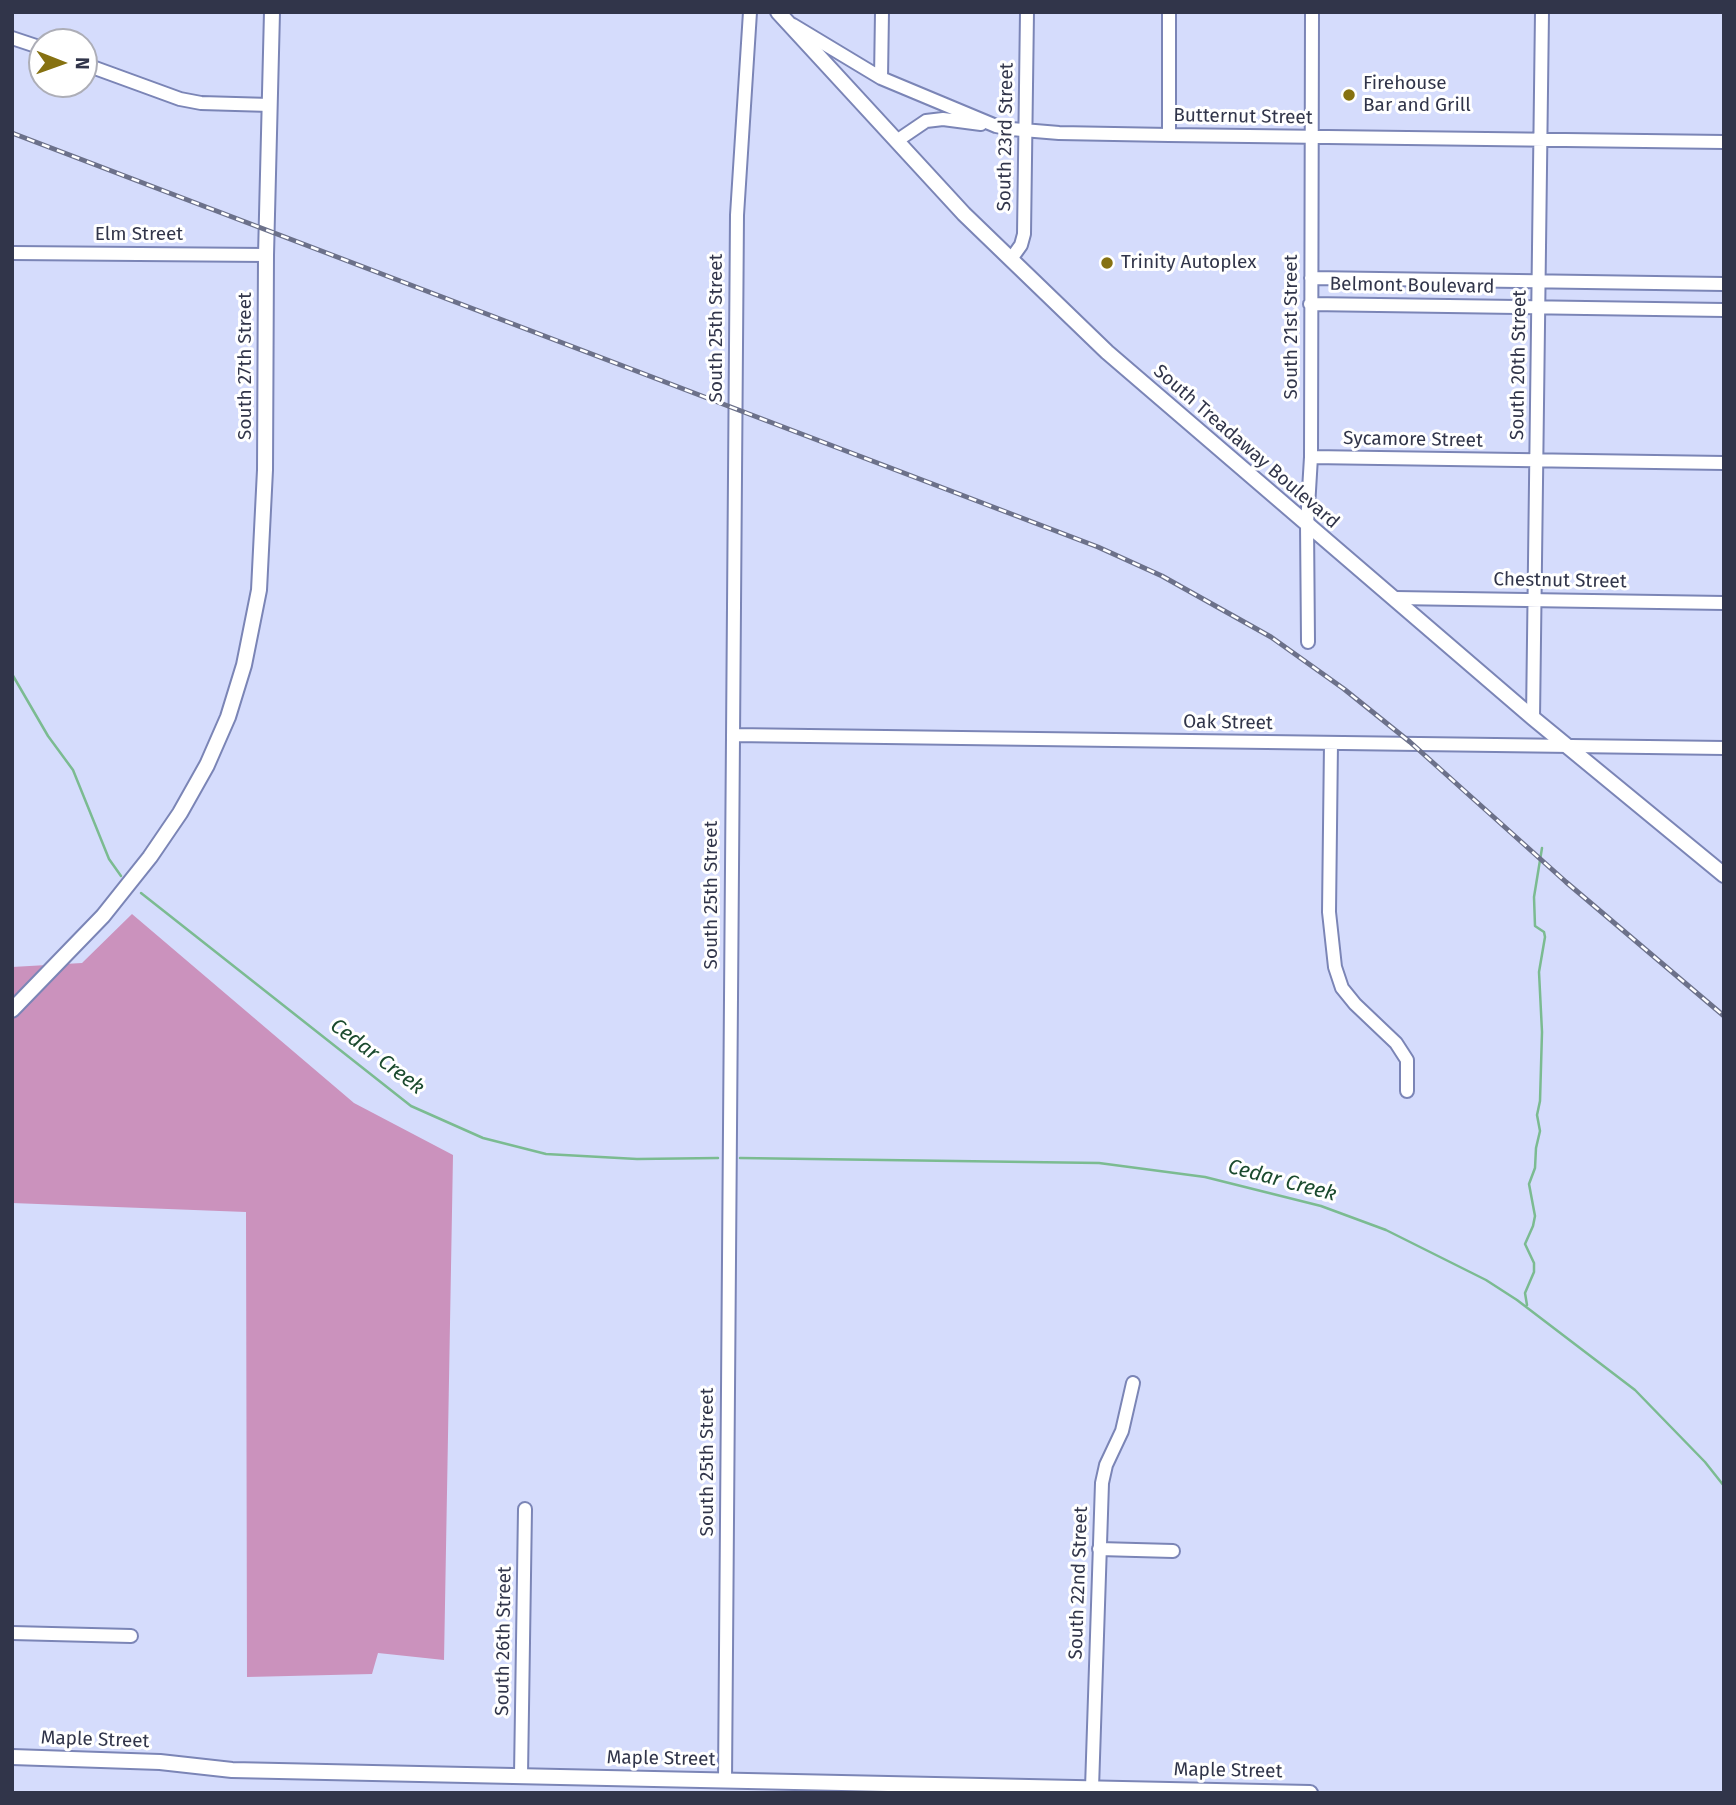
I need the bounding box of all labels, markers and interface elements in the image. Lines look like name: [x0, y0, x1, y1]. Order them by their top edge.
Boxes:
north arrow: [28, 28, 98, 98]
text: N: [71, 57, 94, 70]
street label: South 23rd Street: [993, 62, 1019, 212]
place label: Firehouse Bar and Grill: [1363, 73, 1471, 117]
marker: Firehouse Bar and Grill: [1341, 87, 1357, 103]
street label: Butternut Street: [1173, 104, 1313, 130]
street label: Elm Street: [95, 224, 183, 246]
place label: Trinity Autoplex: [1121, 252, 1256, 274]
street label: South 25th Street: [706, 254, 728, 402]
street label: South 21st Street: [1281, 254, 1303, 400]
marker: Trinity Autoplex: [1099, 255, 1115, 271]
street label: Belmont Boulevard: [1329, 273, 1495, 299]
street label: South 20th Street: [1506, 290, 1532, 440]
street label: South 27th Street: [235, 292, 257, 440]
street label: South Treadaway Boulevard: [1149, 360, 1343, 534]
street label: Sycamore Street: [1343, 427, 1483, 453]
street label: Chestnut Street: [1493, 568, 1627, 594]
street label: Oak Street: [1183, 711, 1273, 735]
street label: South 25th Street: [701, 821, 723, 969]
water label: Cedar Creek: [325, 1013, 429, 1101]
water label: Cedar Creek: [1225, 1154, 1339, 1208]
street label: South 25th Street: [697, 1388, 719, 1536]
street label: South 22nd Street: [1065, 1506, 1093, 1660]
street label: South 26th Street: [491, 1566, 517, 1716]
street label: Maple Street: [40, 1727, 150, 1753]
street label: Maple Street: [606, 1747, 716, 1771]
street label: Maple Street: [1173, 1759, 1283, 1783]

